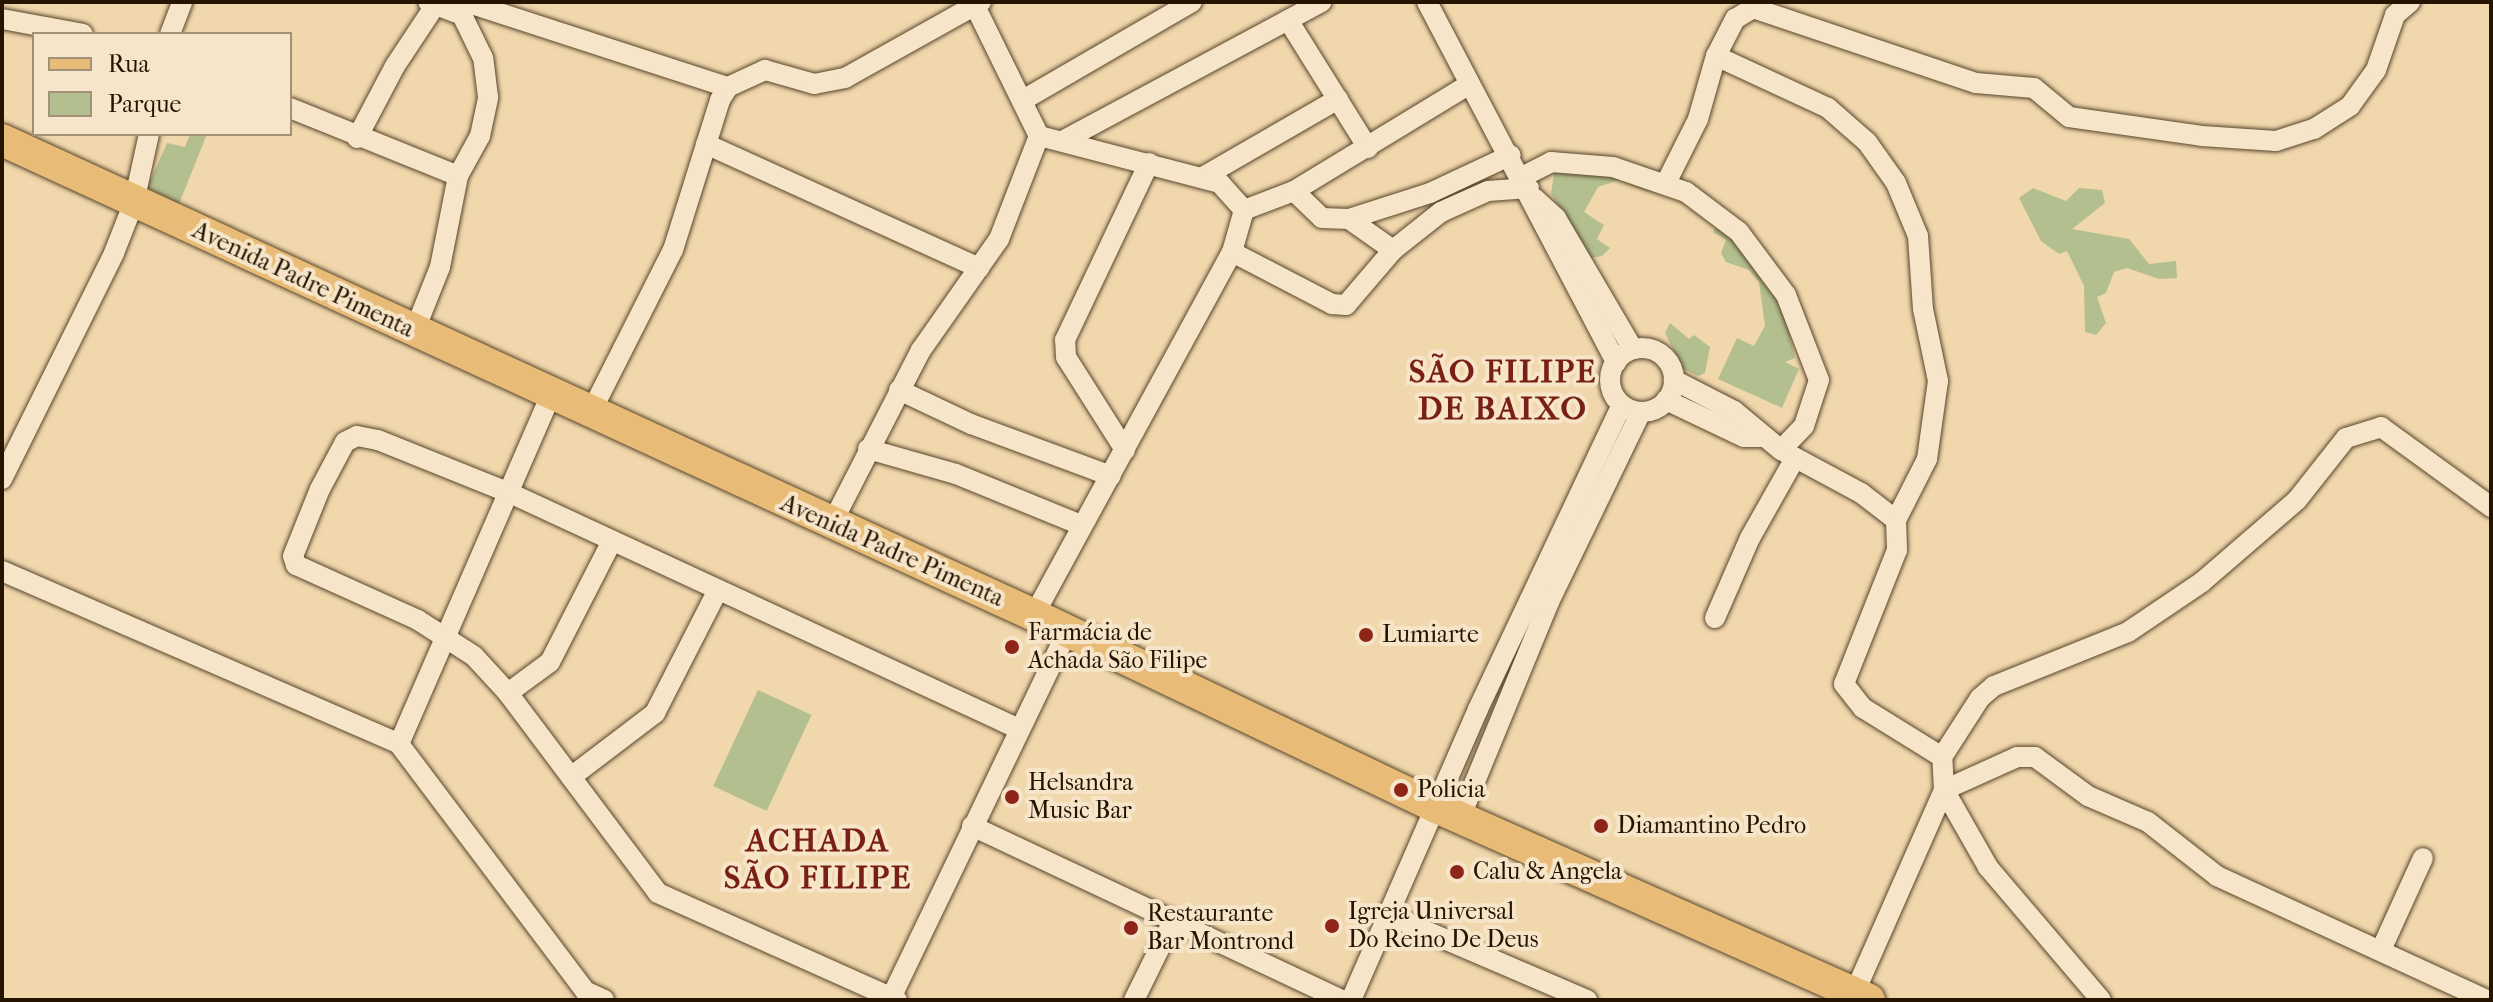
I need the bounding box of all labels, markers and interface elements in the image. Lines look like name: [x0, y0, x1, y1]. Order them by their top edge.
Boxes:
legend: [32, 32, 292, 136]
text: Rua: [108, 50, 150, 78]
text: Parque: [108, 90, 181, 118]
street label: Avenida Padre Pimenta: [188, 216, 418, 344]
district label: SÃO FILIPE DE BAIXO: [1409, 354, 1597, 429]
street label: Avenida Padre Pimenta: [776, 489, 1008, 613]
place label: Farmácia de Achada São Filipe: [1028, 619, 1207, 675]
place label: Lumiarte: [1382, 621, 1479, 649]
marker: Lumiarte: [1357, 626, 1375, 644]
marker: Farmácia de Achada São Filipe: [1003, 638, 1021, 656]
place label: Helsandra Music Bar: [1028, 769, 1133, 825]
place label: Policia: [1417, 776, 1485, 804]
marker: Policia: [1392, 781, 1410, 799]
marker: Helsandra Music Bar: [1003, 788, 1021, 806]
place label: Diamantino Pedro: [1617, 812, 1806, 840]
marker: Diamantino Pedro: [1592, 817, 1610, 835]
district label: ACHADA SÃO FILIPE: [724, 823, 912, 898]
place label: Calu & Angela: [1473, 858, 1622, 886]
marker: Calu & Angela: [1448, 863, 1466, 881]
place label: Igreja Universal Do Reino De Deus: [1348, 898, 1539, 954]
place label: Restaurante Bar Montrond: [1147, 900, 1294, 956]
marker: Igreja Universal Do Reino De Deus: [1323, 917, 1341, 935]
marker: Restaurante Bar Montrond: [1122, 919, 1140, 937]

